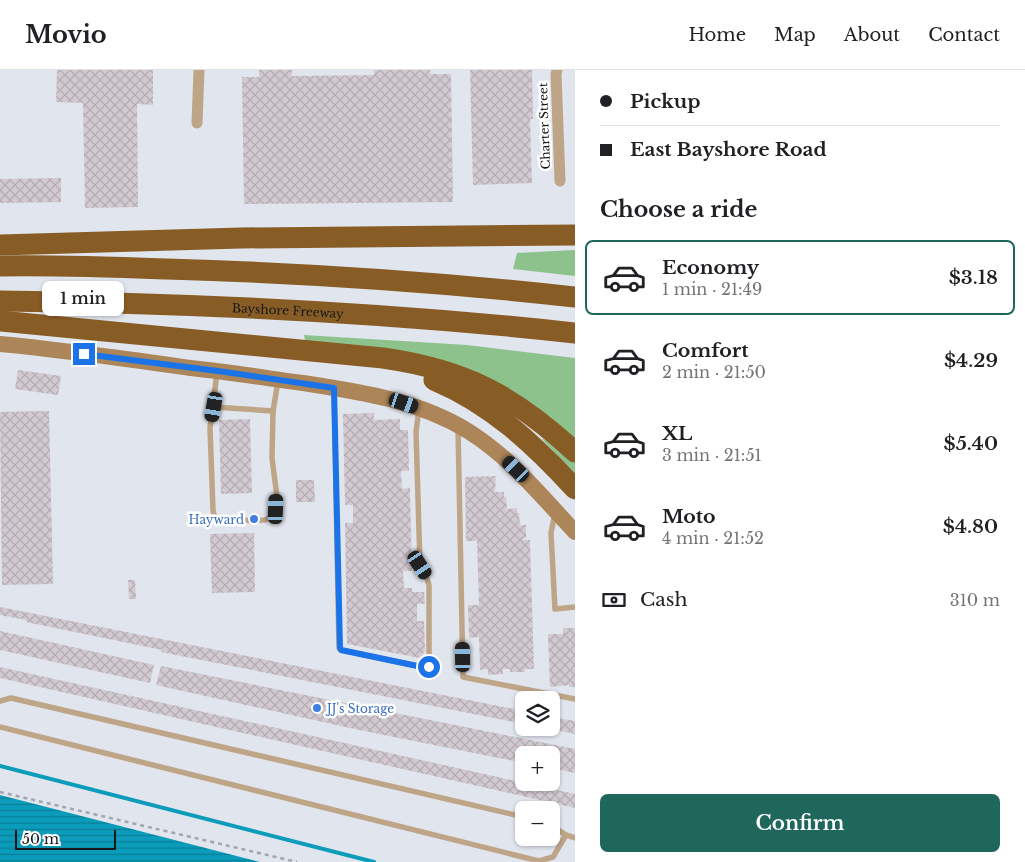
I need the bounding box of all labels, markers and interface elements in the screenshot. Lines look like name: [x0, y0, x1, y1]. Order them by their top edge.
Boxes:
text: Movio: [25, 20, 107, 49]
text: Home: [688, 24, 746, 46]
text: Map: [774, 24, 816, 46]
text: About: [844, 24, 900, 46]
text: Contact: [928, 24, 1000, 46]
street label: Charter Street: [535, 82, 553, 170]
text: Pickup: [630, 90, 701, 113]
text: East Bayshore Road: [630, 138, 827, 161]
text: Choose a ride: [600, 196, 757, 223]
icon: car: [602, 255, 647, 300]
text: Economy: [662, 256, 759, 279]
text: $3.18: [949, 266, 998, 289]
text: 1 min · 21:49: [662, 279, 762, 299]
callout: 1 min: [43, 282, 125, 316]
text: 1 min: [60, 288, 106, 308]
street label: Bayshore Freeway: [232, 300, 345, 321]
icon: car: [602, 338, 647, 383]
text: Comfort: [662, 339, 749, 362]
route end: [73, 343, 95, 365]
text: $4.29: [944, 349, 998, 372]
text: 2 min · 21:50: [662, 362, 766, 382]
car: [204, 391, 223, 423]
car: [387, 391, 420, 415]
icon: car: [602, 421, 647, 466]
text: XL: [662, 422, 692, 445]
text: $5.40: [944, 432, 998, 455]
text: 3 min · 21:51: [662, 445, 762, 465]
car: [499, 453, 532, 485]
car: [267, 494, 284, 524]
icon: car: [602, 504, 647, 549]
text: Moto: [662, 505, 716, 528]
place label: Hayward: [188, 512, 244, 527]
marker: Hayward: [248, 513, 260, 525]
text: $4.80: [943, 515, 998, 538]
text: 4 min · 21:52: [662, 528, 764, 548]
car: [405, 548, 434, 582]
icon: cash: [600, 586, 628, 614]
text: Cash: [640, 588, 687, 611]
text: 310 m: [950, 590, 1000, 610]
car: [455, 642, 470, 672]
route start: [418, 656, 440, 678]
map controls: [515, 691, 560, 846]
button: layers: [515, 691, 560, 736]
place label: JJ's Storage: [325, 701, 394, 716]
marker: JJ's Storage: [311, 702, 323, 714]
button: +: [515, 746, 560, 791]
button: Confirm: [600, 794, 1000, 852]
button: −: [515, 801, 560, 846]
scale bar: [15, 827, 116, 850]
text: 50 m: [22, 830, 59, 848]

